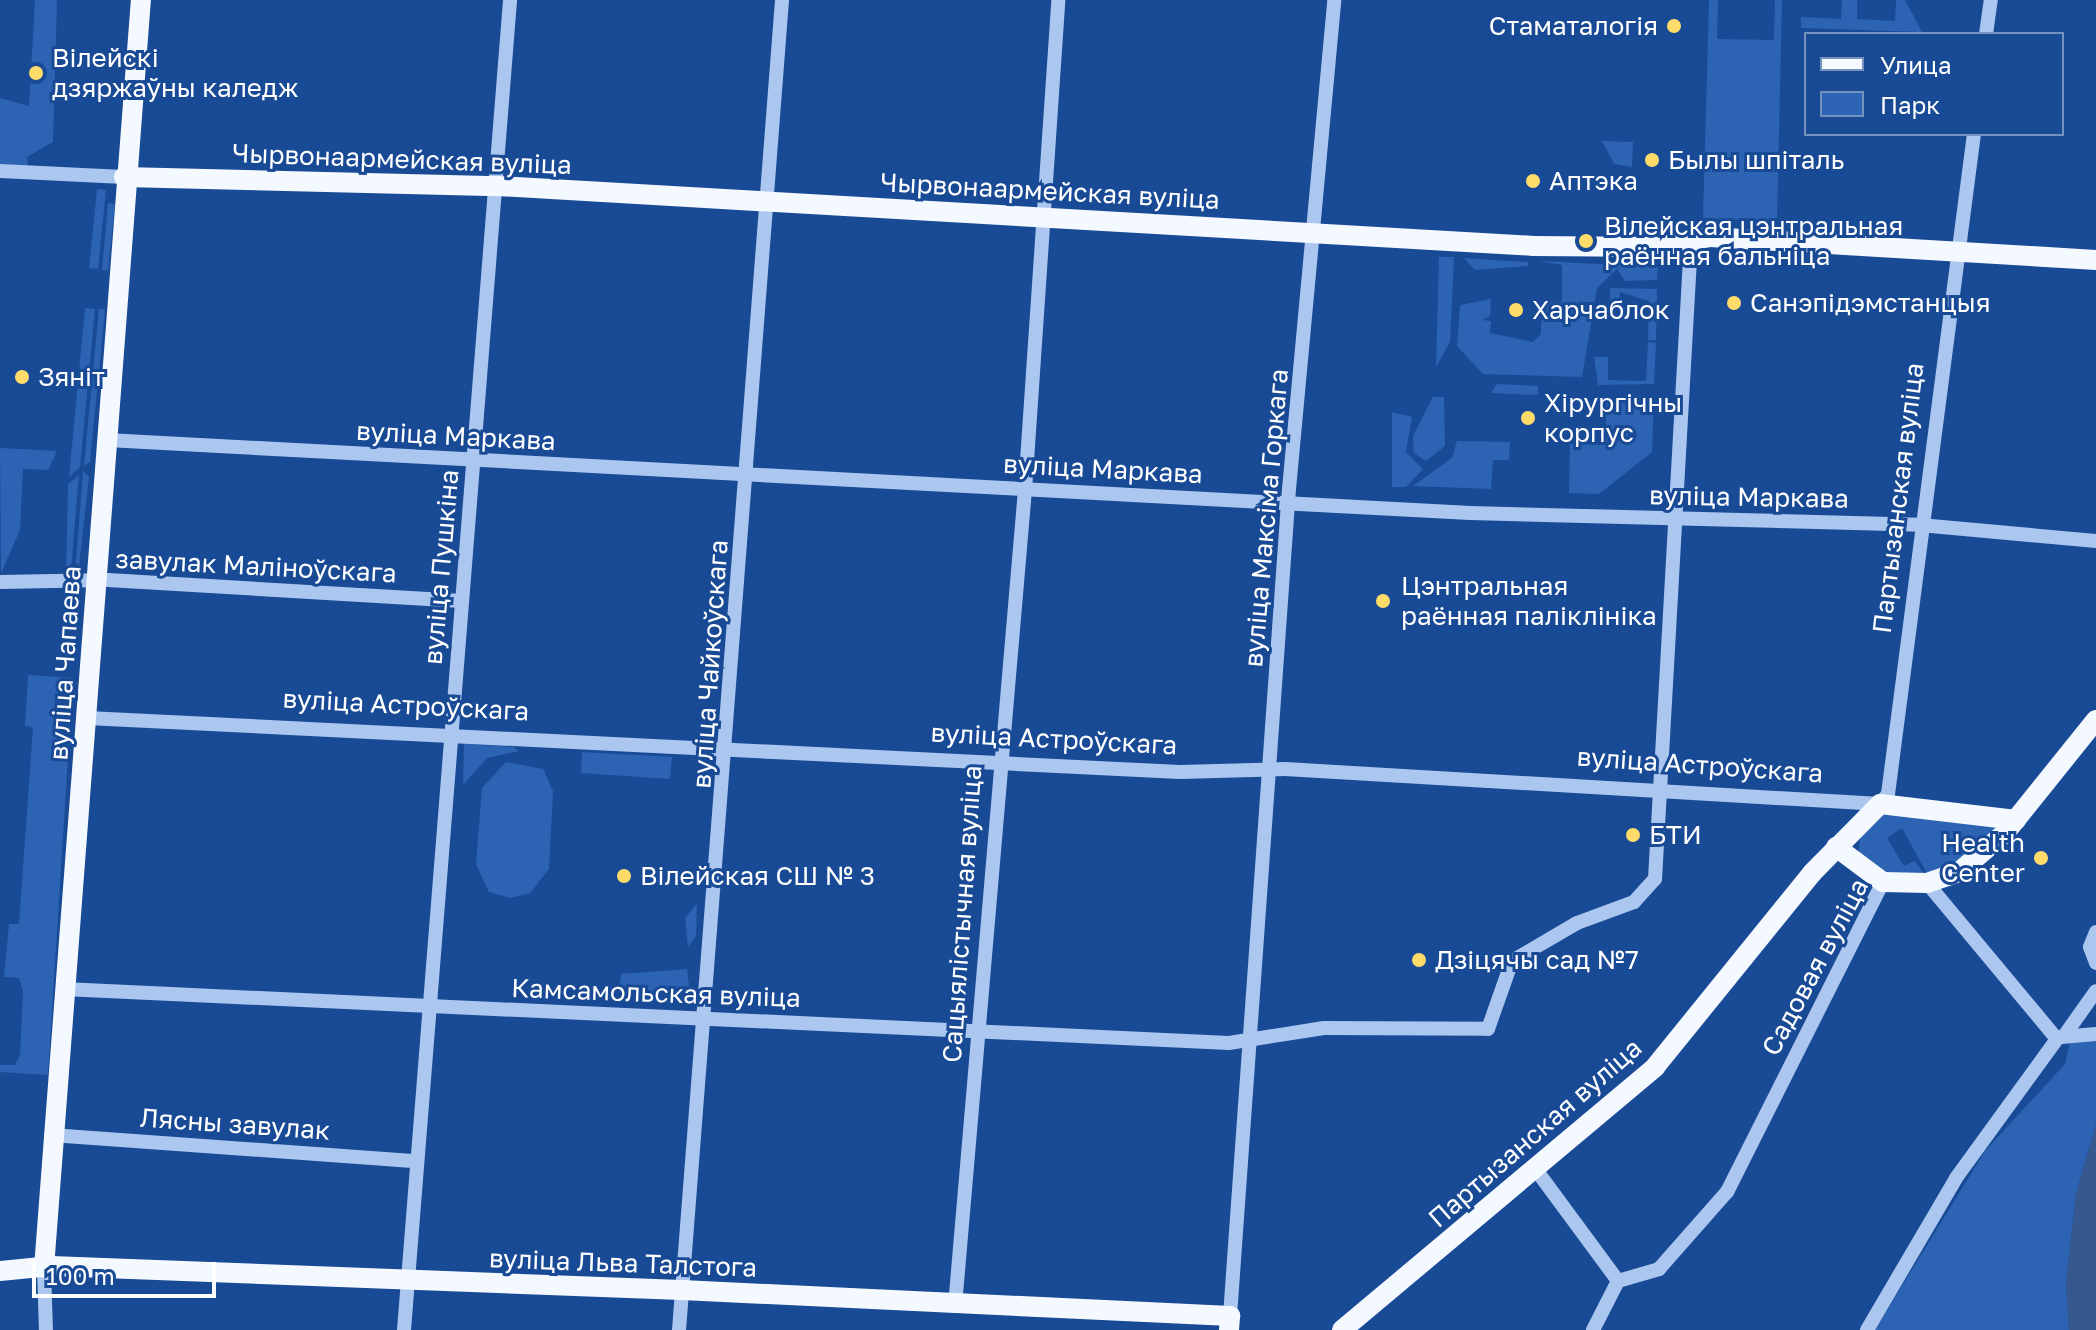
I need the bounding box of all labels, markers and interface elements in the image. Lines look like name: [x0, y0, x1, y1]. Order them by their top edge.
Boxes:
place label: Стаматалогія: [1489, 10, 1658, 42]
marker: Стаматалогія: [1665, 17, 1683, 35]
legend: [1804, 32, 2064, 136]
place label: Вілейскі дзяржаўны каледж: [52, 42, 298, 104]
text: Улица: [1880, 50, 1952, 79]
marker: Вілейскі дзяржаўны каледж: [27, 64, 45, 82]
text: Парк: [1880, 90, 1940, 119]
street label: Чырвонаармейская вуліца: [232, 137, 572, 181]
place label: Былы шпіталь: [1668, 144, 1844, 176]
marker: Былы шпіталь: [1643, 151, 1661, 169]
place label: Аптэка: [1549, 165, 1638, 197]
street label: Чырвонаармейская вуліца: [879, 167, 1221, 215]
marker: Аптэка: [1524, 172, 1542, 190]
place label: Вілейская цэнтральная раённая бальніца: [1604, 210, 1903, 272]
marker: Вілейская цэнтральная раённая бальніца: [1575, 230, 1597, 252]
place label: Санэпідэмстанцыя: [1750, 287, 1990, 319]
place label: Харчаблок: [1532, 294, 1670, 326]
marker: Санэпідэмстанцыя: [1725, 294, 1743, 312]
marker: Харчаблок: [1507, 301, 1525, 319]
place label: Зяніт: [38, 361, 105, 393]
street label: Партызанская вуліца: [1866, 361, 1930, 635]
marker: Зяніт: [13, 368, 31, 386]
street label: вуліца Максіма Горкага: [1237, 368, 1295, 668]
place label: Хірургічны корпус: [1544, 387, 1682, 448]
marker: Хірургічны корпус: [1519, 409, 1537, 427]
street label: вуліца Маркава: [355, 415, 557, 457]
street label: вуліца Маркава: [1002, 448, 1204, 490]
street label: вуліца Пушкіна: [417, 468, 465, 666]
street label: вуліца Маркава: [1649, 480, 1849, 514]
street label: вуліца Чайкоўскага: [686, 539, 734, 789]
street label: завулак Маліноўскага: [114, 543, 398, 589]
street label: вуліца Чапаева: [43, 565, 87, 761]
place label: Цэнтральная раённая паліклініка: [1401, 570, 1657, 632]
marker: Цэнтральная раённая паліклініка: [1372, 590, 1394, 612]
street label: вуліца Астроўскага: [282, 683, 530, 727]
street label: вуліца Астроўскага: [930, 717, 1178, 761]
street label: вуліца Астроўскага: [1576, 741, 1824, 789]
street label: Сацыялістычная вуліца: [936, 764, 988, 1064]
place label: БТИ: [1649, 819, 1702, 851]
marker: БТИ: [1624, 826, 1642, 844]
place label: Health Center: [1941, 827, 2025, 888]
marker: Health Center: [2032, 849, 2050, 867]
place label: Вілейская СШ № 3: [640, 860, 875, 892]
marker: Вілейская СШ № 3: [615, 867, 633, 885]
street label: Садовая вуліца: [1755, 873, 1875, 1061]
place label: Дзіцячы сад №7: [1435, 944, 1639, 976]
marker: Дзіцячы сад №7: [1410, 951, 1428, 969]
street label: Камсамольская вуліца: [511, 972, 801, 1014]
street label: Партызанская вуліца: [1422, 1032, 1648, 1234]
street label: Лясны завулак: [139, 1102, 331, 1146]
street label: вуліца Льва Талстога: [488, 1243, 758, 1283]
scale bar: [36, 1246, 220, 1296]
text: 100 m: [46, 1261, 115, 1290]

